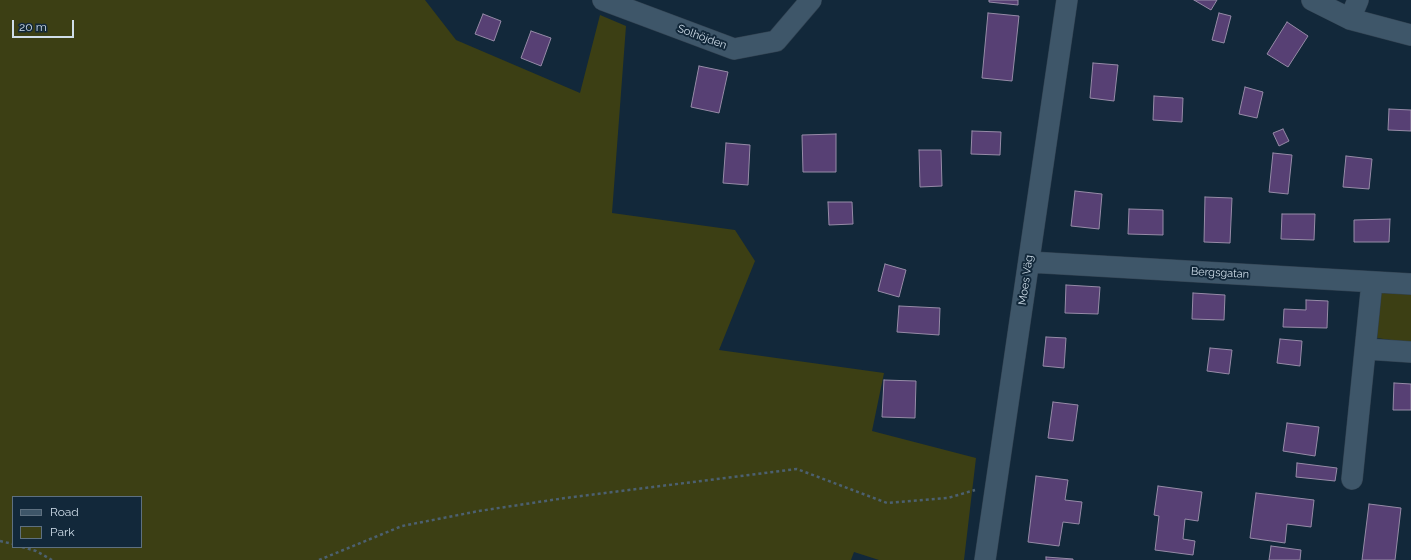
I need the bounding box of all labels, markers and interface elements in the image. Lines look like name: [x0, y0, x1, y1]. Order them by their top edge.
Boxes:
scale bar: [14, 12, 76, 38]
text: 20 m: [19, 20, 47, 34]
street label: Solhöjden: [676, 22, 728, 52]
street label: Moes Väg: [1016, 254, 1036, 306]
street label: Bergsgatan: [1190, 265, 1250, 281]
legend: [12, 496, 142, 548]
text: Road: [50, 505, 79, 519]
text: Park: [50, 525, 75, 539]

